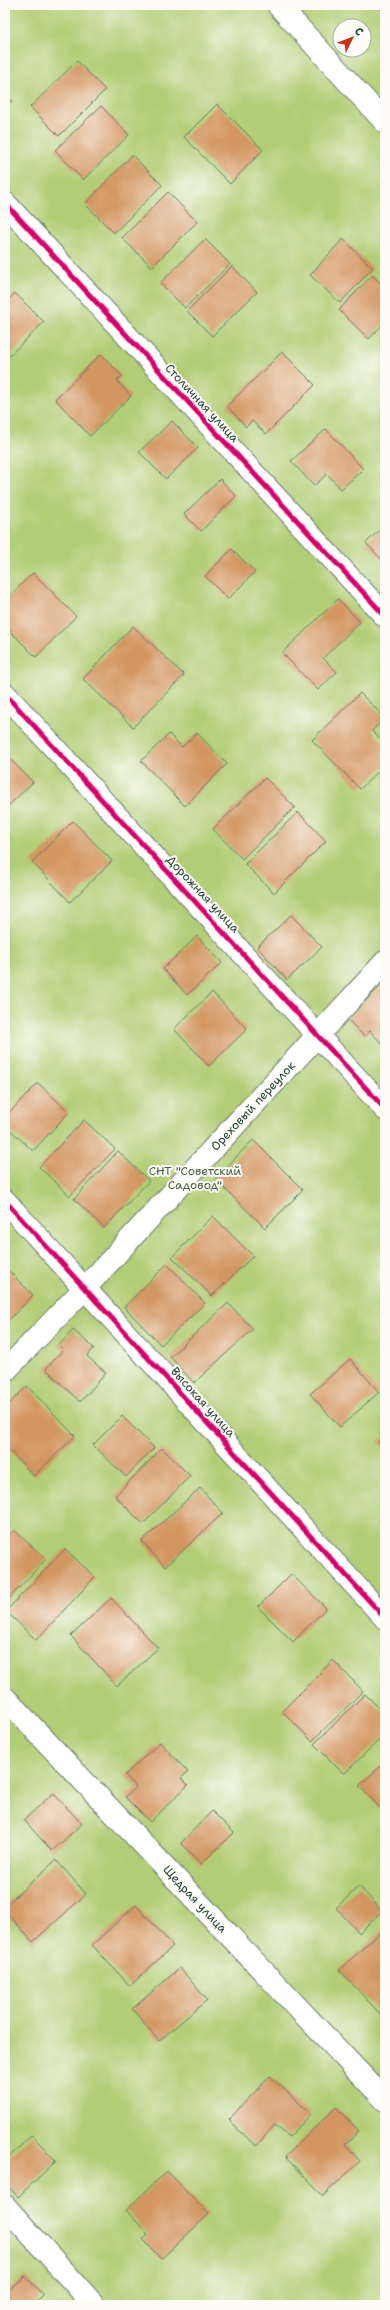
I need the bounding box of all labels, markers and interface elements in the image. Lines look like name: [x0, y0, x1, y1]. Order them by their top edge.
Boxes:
north arrow: [332, 18, 372, 58]
text: С: [351, 24, 367, 39]
street label: Столичная улица: [162, 360, 243, 446]
street label: Дорожная улица: [163, 852, 243, 937]
street label: Ореховый переулок: [207, 1057, 299, 1154]
park label: СНТ "Советский Садовод": [149, 1163, 241, 1193]
street label: Высокая улица: [167, 1363, 239, 1441]
street label: Щедрая улица: [159, 1862, 231, 1937]

